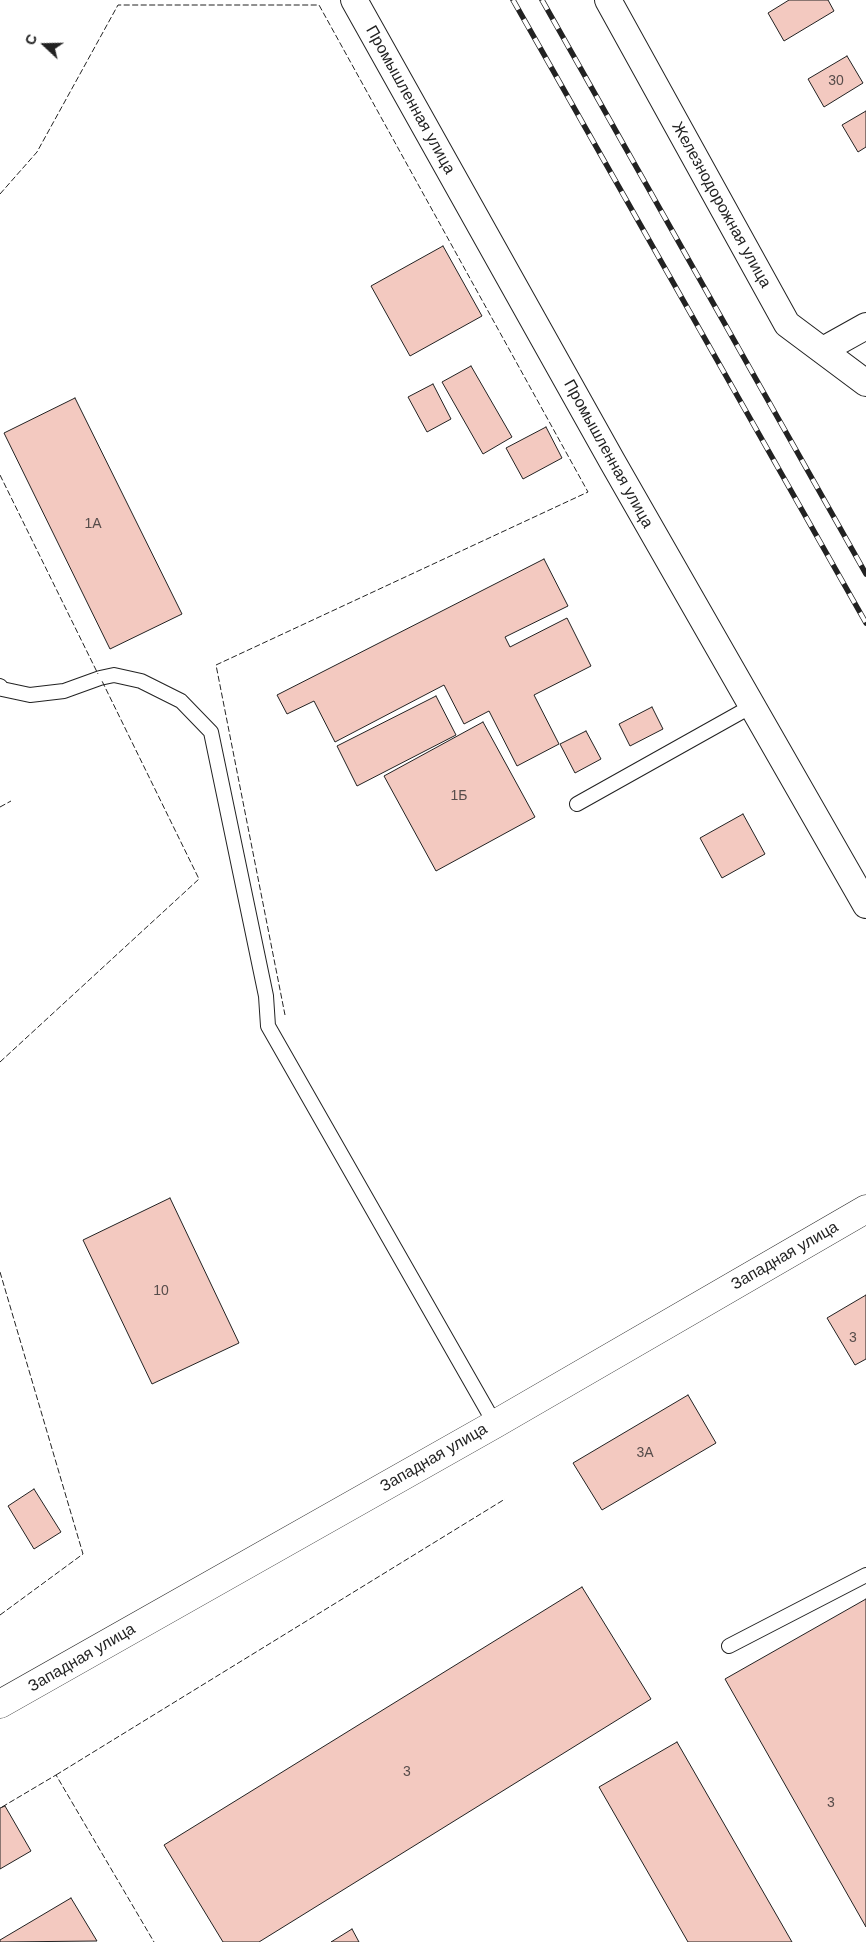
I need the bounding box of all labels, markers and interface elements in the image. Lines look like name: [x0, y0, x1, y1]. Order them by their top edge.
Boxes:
north arrow: [20, 20, 70, 70]
street label: Промышленная улица: [361, 23, 459, 177]
text: С: [22, 32, 40, 47]
house number: 30: [828, 73, 844, 89]
street label: Железнодорожная улица: [667, 119, 775, 291]
street label: Промышленная улица: [559, 377, 657, 531]
house number: 1А: [84, 516, 102, 532]
house number: 1Б: [451, 788, 467, 804]
street label: Западная улица: [728, 1218, 842, 1294]
house number: 10: [153, 1283, 169, 1299]
house number: 3: [849, 1330, 857, 1346]
street label: Западная улица: [377, 1420, 491, 1496]
house number: 3А: [636, 1445, 654, 1461]
street label: Западная улица: [25, 1620, 139, 1696]
house number: 3: [403, 1764, 411, 1780]
house number: 3: [827, 1795, 835, 1811]

